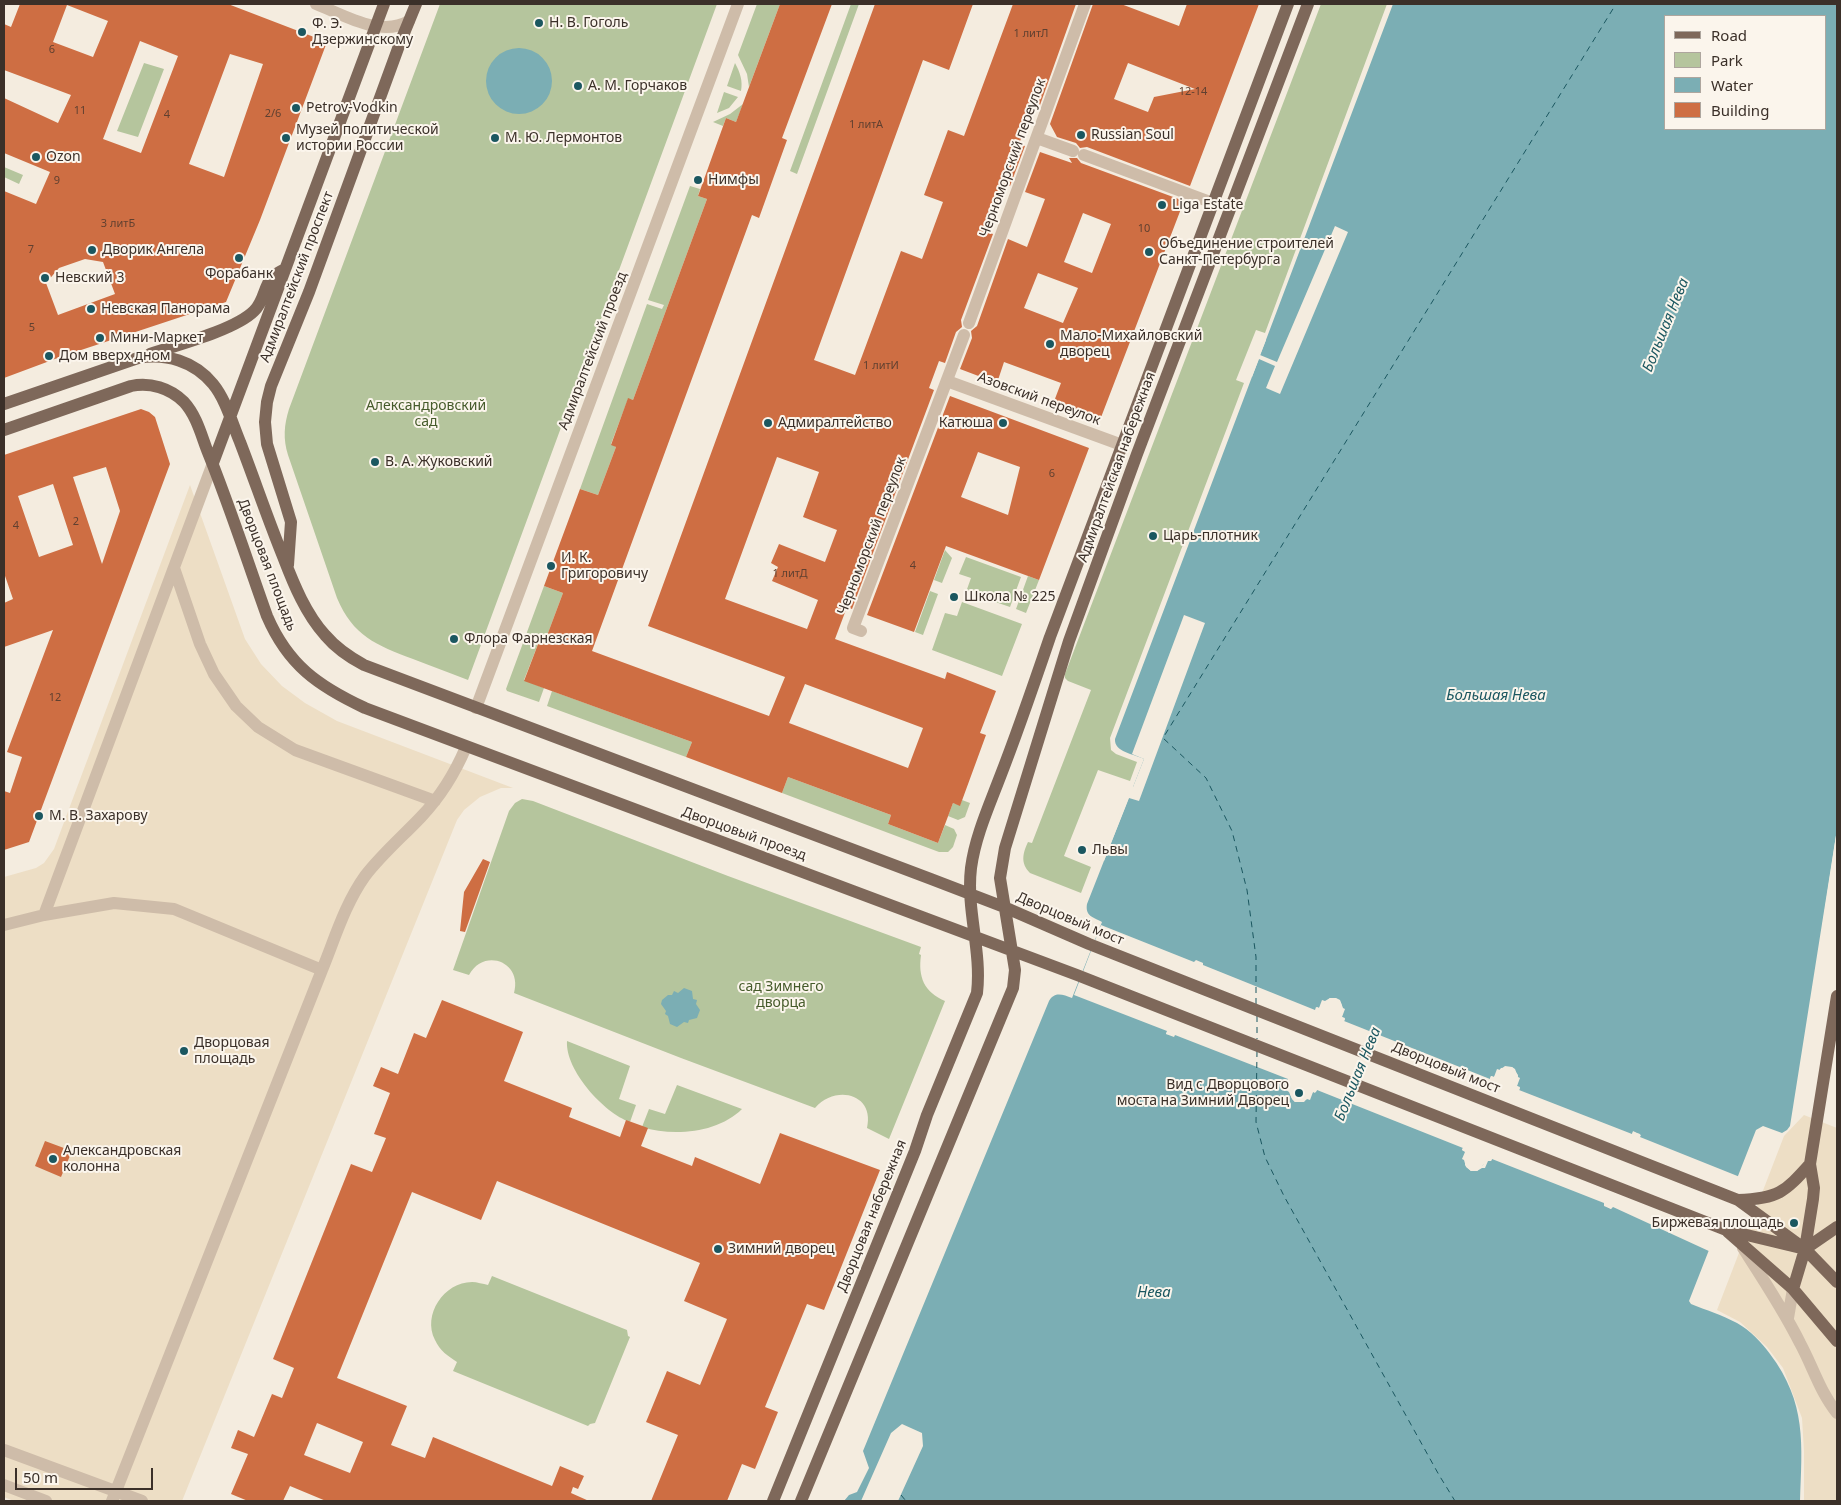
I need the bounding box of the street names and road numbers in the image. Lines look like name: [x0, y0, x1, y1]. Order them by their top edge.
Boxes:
street label: Черноморский переулок: [976, 76, 1050, 240]
street label: Адмиралтейский проспект: [257, 189, 337, 365]
street label: Адмиралтейский проезд: [555, 270, 631, 432]
street label: Азовский переулок: [975, 369, 1103, 429]
street label: Адмиралтейская набережная: [1075, 370, 1159, 564]
street label: Черноморский переулок: [834, 455, 910, 617]
street label: Дворцовая площадь: [234, 496, 300, 634]
street label: Дворцовый проезд: [680, 804, 808, 864]
street label: Дворцовый мост: [1014, 889, 1126, 949]
street label: Дворцовый мост: [1389, 1039, 1503, 1097]
street label: Дворцовая набережная: [834, 1137, 910, 1295]

